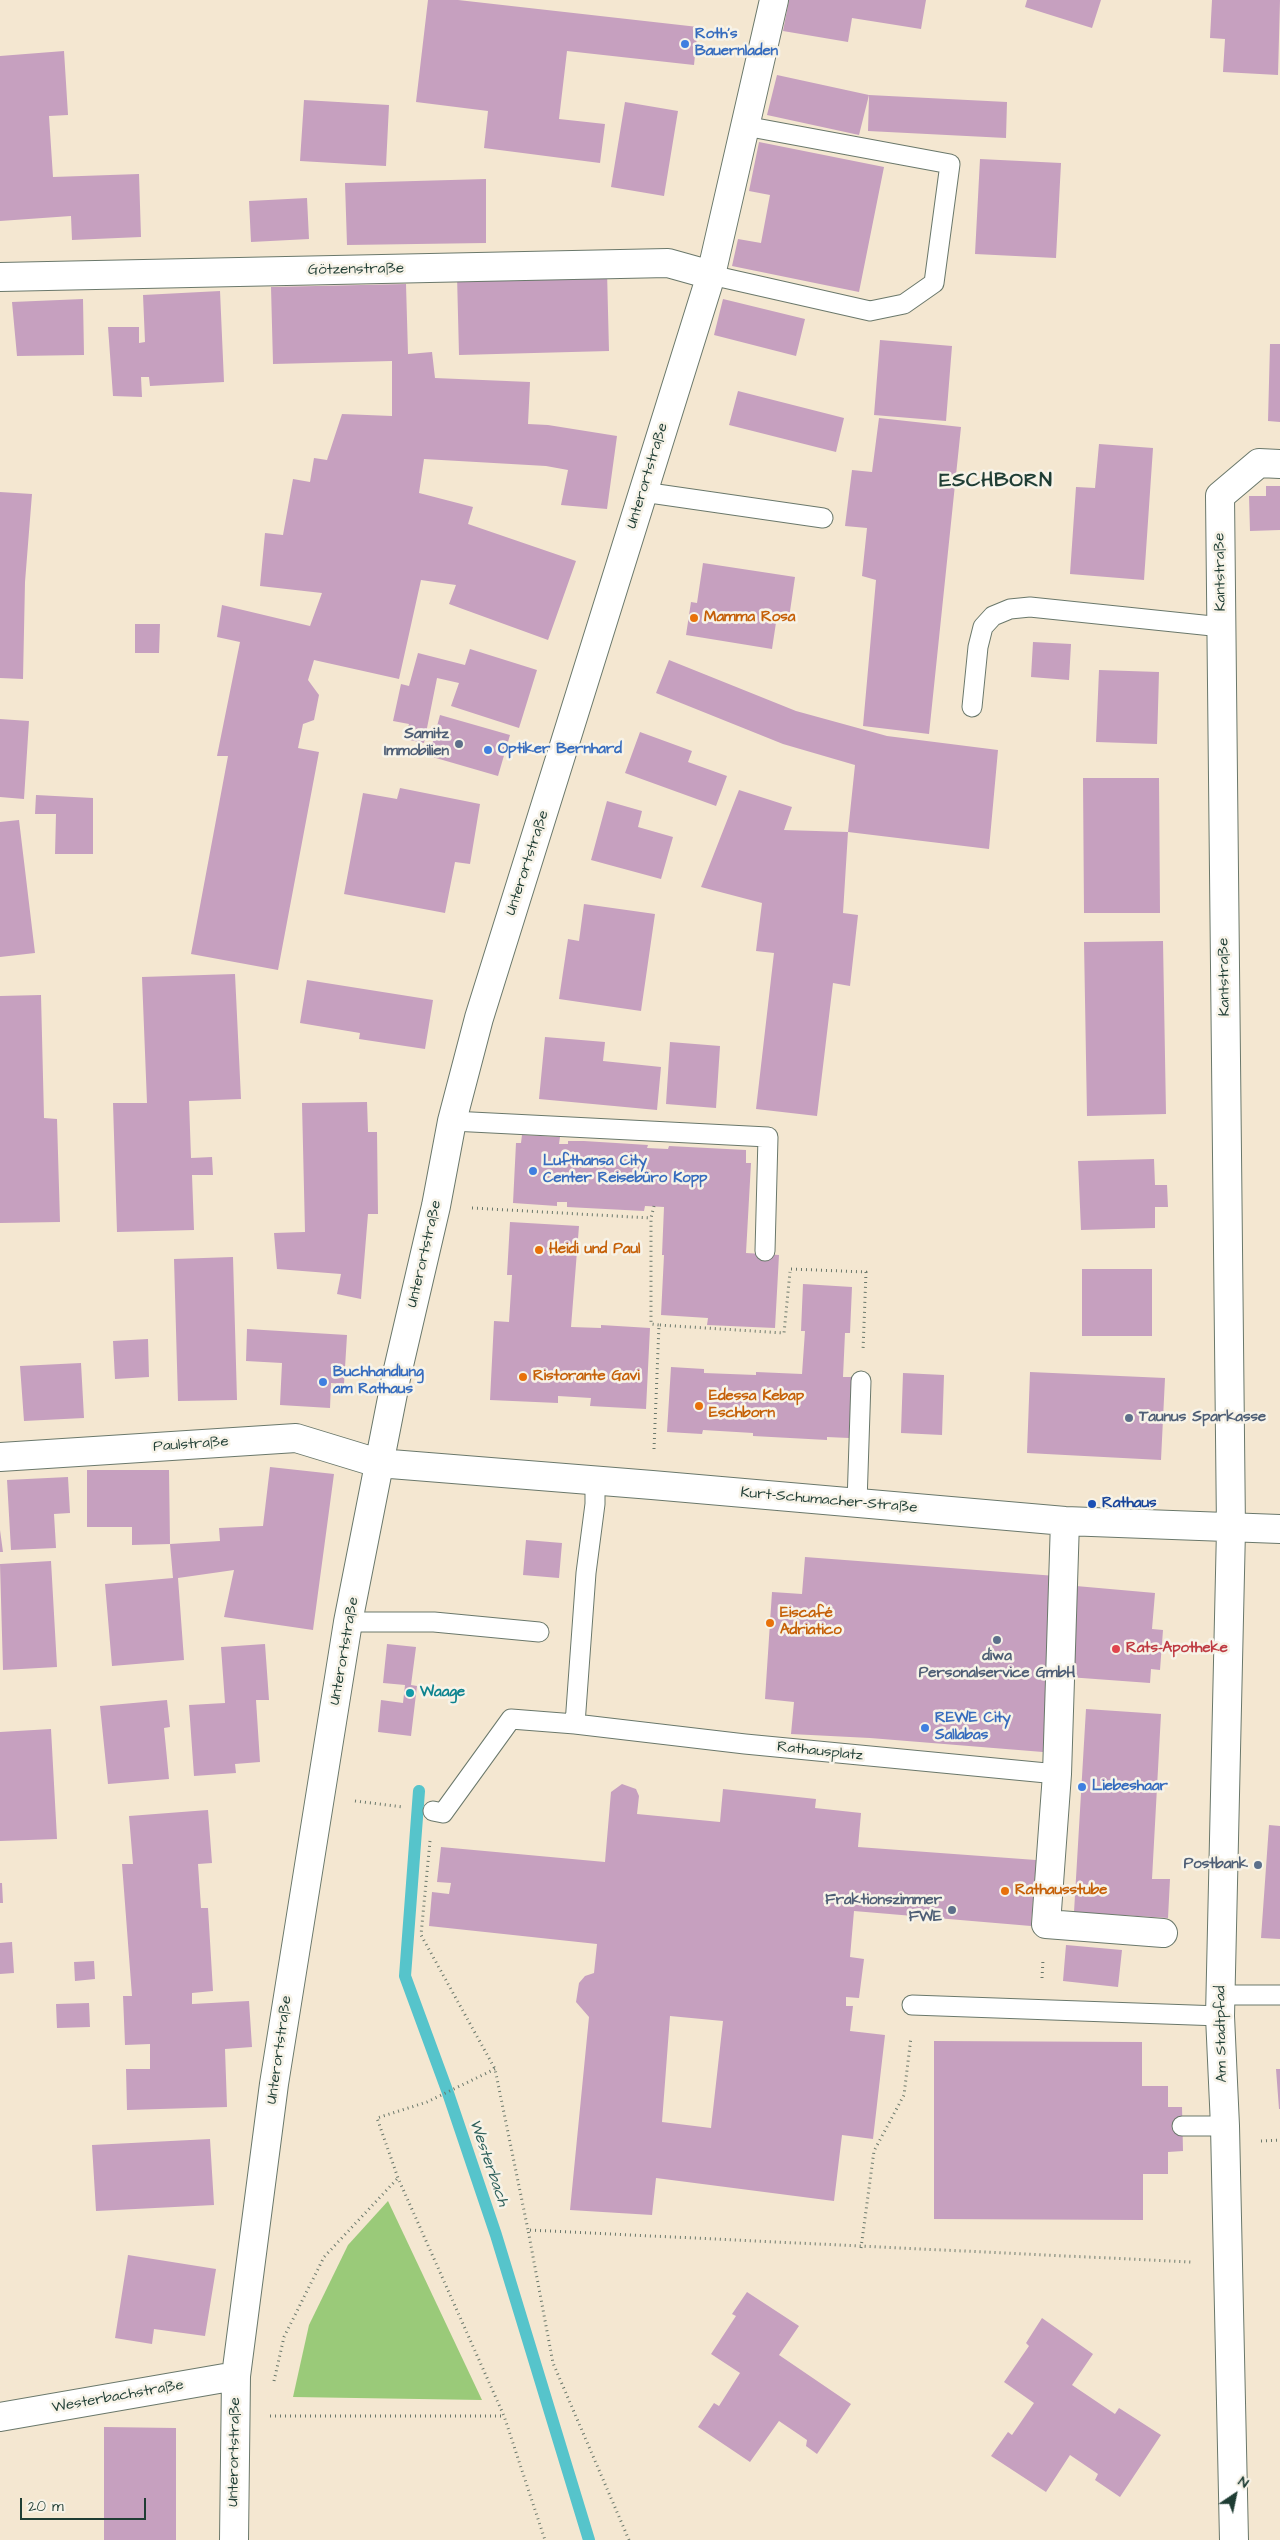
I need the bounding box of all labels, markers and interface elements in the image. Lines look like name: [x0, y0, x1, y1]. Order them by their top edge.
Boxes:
place label: Roth's Bauernladen: [695, 26, 778, 61]
marker: Roth's Bauernladen: [679, 38, 691, 50]
street label: Götzenstraße: [308, 260, 404, 280]
street label: Unterortstraße: [623, 421, 673, 531]
district label: ESCHBORN: [938, 470, 1054, 494]
street label: Kantstraße: [1211, 533, 1231, 611]
place label: Mamma Rosa: [704, 609, 795, 627]
marker: Mamma Rosa: [688, 612, 700, 624]
place label: Samitz Immobilien: [384, 726, 449, 761]
marker: Samitz Immobilien: [453, 738, 465, 750]
place label: Optiker Bernhard: [498, 741, 622, 759]
marker: Optiker Bernhard: [482, 744, 494, 756]
street label: Unterortstraße: [503, 808, 553, 918]
street label: Kantstraße: [1215, 938, 1235, 1016]
place label: Lufthansa City Center Reisebüro Kopp: [543, 1153, 707, 1188]
marker: Lufthansa City Center Reisebüro Kopp: [527, 1165, 539, 1177]
street label: Unterortstraße: [404, 1199, 446, 1309]
place label: Heidi und Paul: [549, 1241, 640, 1259]
marker: Heidi und Paul: [533, 1244, 545, 1256]
place label: Buchhandlung am Rathaus: [333, 1364, 424, 1399]
place label: Ristorante Gavi: [533, 1368, 640, 1386]
marker: Ristorante Gavi: [517, 1371, 529, 1383]
marker: Buchhandlung am Rathaus: [317, 1376, 329, 1388]
place label: Edessa Kebap Eschborn: [709, 1388, 804, 1423]
marker: Edessa Kebap Eschborn: [693, 1400, 705, 1412]
place label: Taunus Sparkasse: [1139, 1409, 1266, 1427]
marker: Taunus Sparkasse: [1123, 1412, 1135, 1424]
street label: Paulstraße: [153, 1433, 229, 1457]
street label: Kurt-Schumacher-Straße: [740, 1484, 918, 1518]
place label: Rathaus: [1102, 1495, 1157, 1513]
marker: Rathaus: [1086, 1498, 1098, 1510]
street label: Unterortstraße: [327, 1596, 363, 1706]
place label: Eiscafé Adriatico: [780, 1605, 842, 1640]
marker: Eiscafé Adriatico: [764, 1617, 776, 1629]
marker: diwa Personalservice GmbH: [991, 1634, 1003, 1646]
place label: Rats-Apotheke: [1126, 1640, 1228, 1658]
marker: Rats-Apotheke: [1110, 1643, 1122, 1655]
place label: diwa Personalservice GmbH: [919, 1648, 1075, 1683]
place label: Waage: [420, 1684, 465, 1702]
marker: Waage: [404, 1687, 416, 1699]
place label: REWE City Sallabas: [935, 1710, 1011, 1745]
marker: REWE City Sallabas: [919, 1722, 931, 1734]
street label: Rathausplatz: [776, 1739, 864, 1765]
place label: Liebeshaar: [1092, 1778, 1168, 1796]
marker: Liebeshaar: [1076, 1781, 1088, 1793]
place label: Postbank: [1184, 1856, 1248, 1874]
marker: Postbank: [1252, 1859, 1264, 1871]
place label: Rathausstube: [1015, 1882, 1107, 1900]
marker: Rathausstube: [999, 1885, 1011, 1897]
place label: Fraktionszimmer FWE: [825, 1892, 942, 1927]
marker: Fraktionszimmer FWE: [946, 1904, 958, 1916]
street label: Am Stadtpfad: [1212, 1985, 1232, 2083]
street label: Unterortstraße: [263, 1995, 297, 2105]
water label: Westerbach: [464, 2117, 512, 2209]
street label: Westerbachstraße: [51, 2377, 185, 2417]
street label: Unterortstraße: [225, 2397, 245, 2507]
north arrow: [1210, 2470, 1260, 2520]
text: N: [1234, 2472, 1253, 2493]
scale bar: [22, 2488, 149, 2520]
text: 20 m: [28, 2496, 64, 2517]

